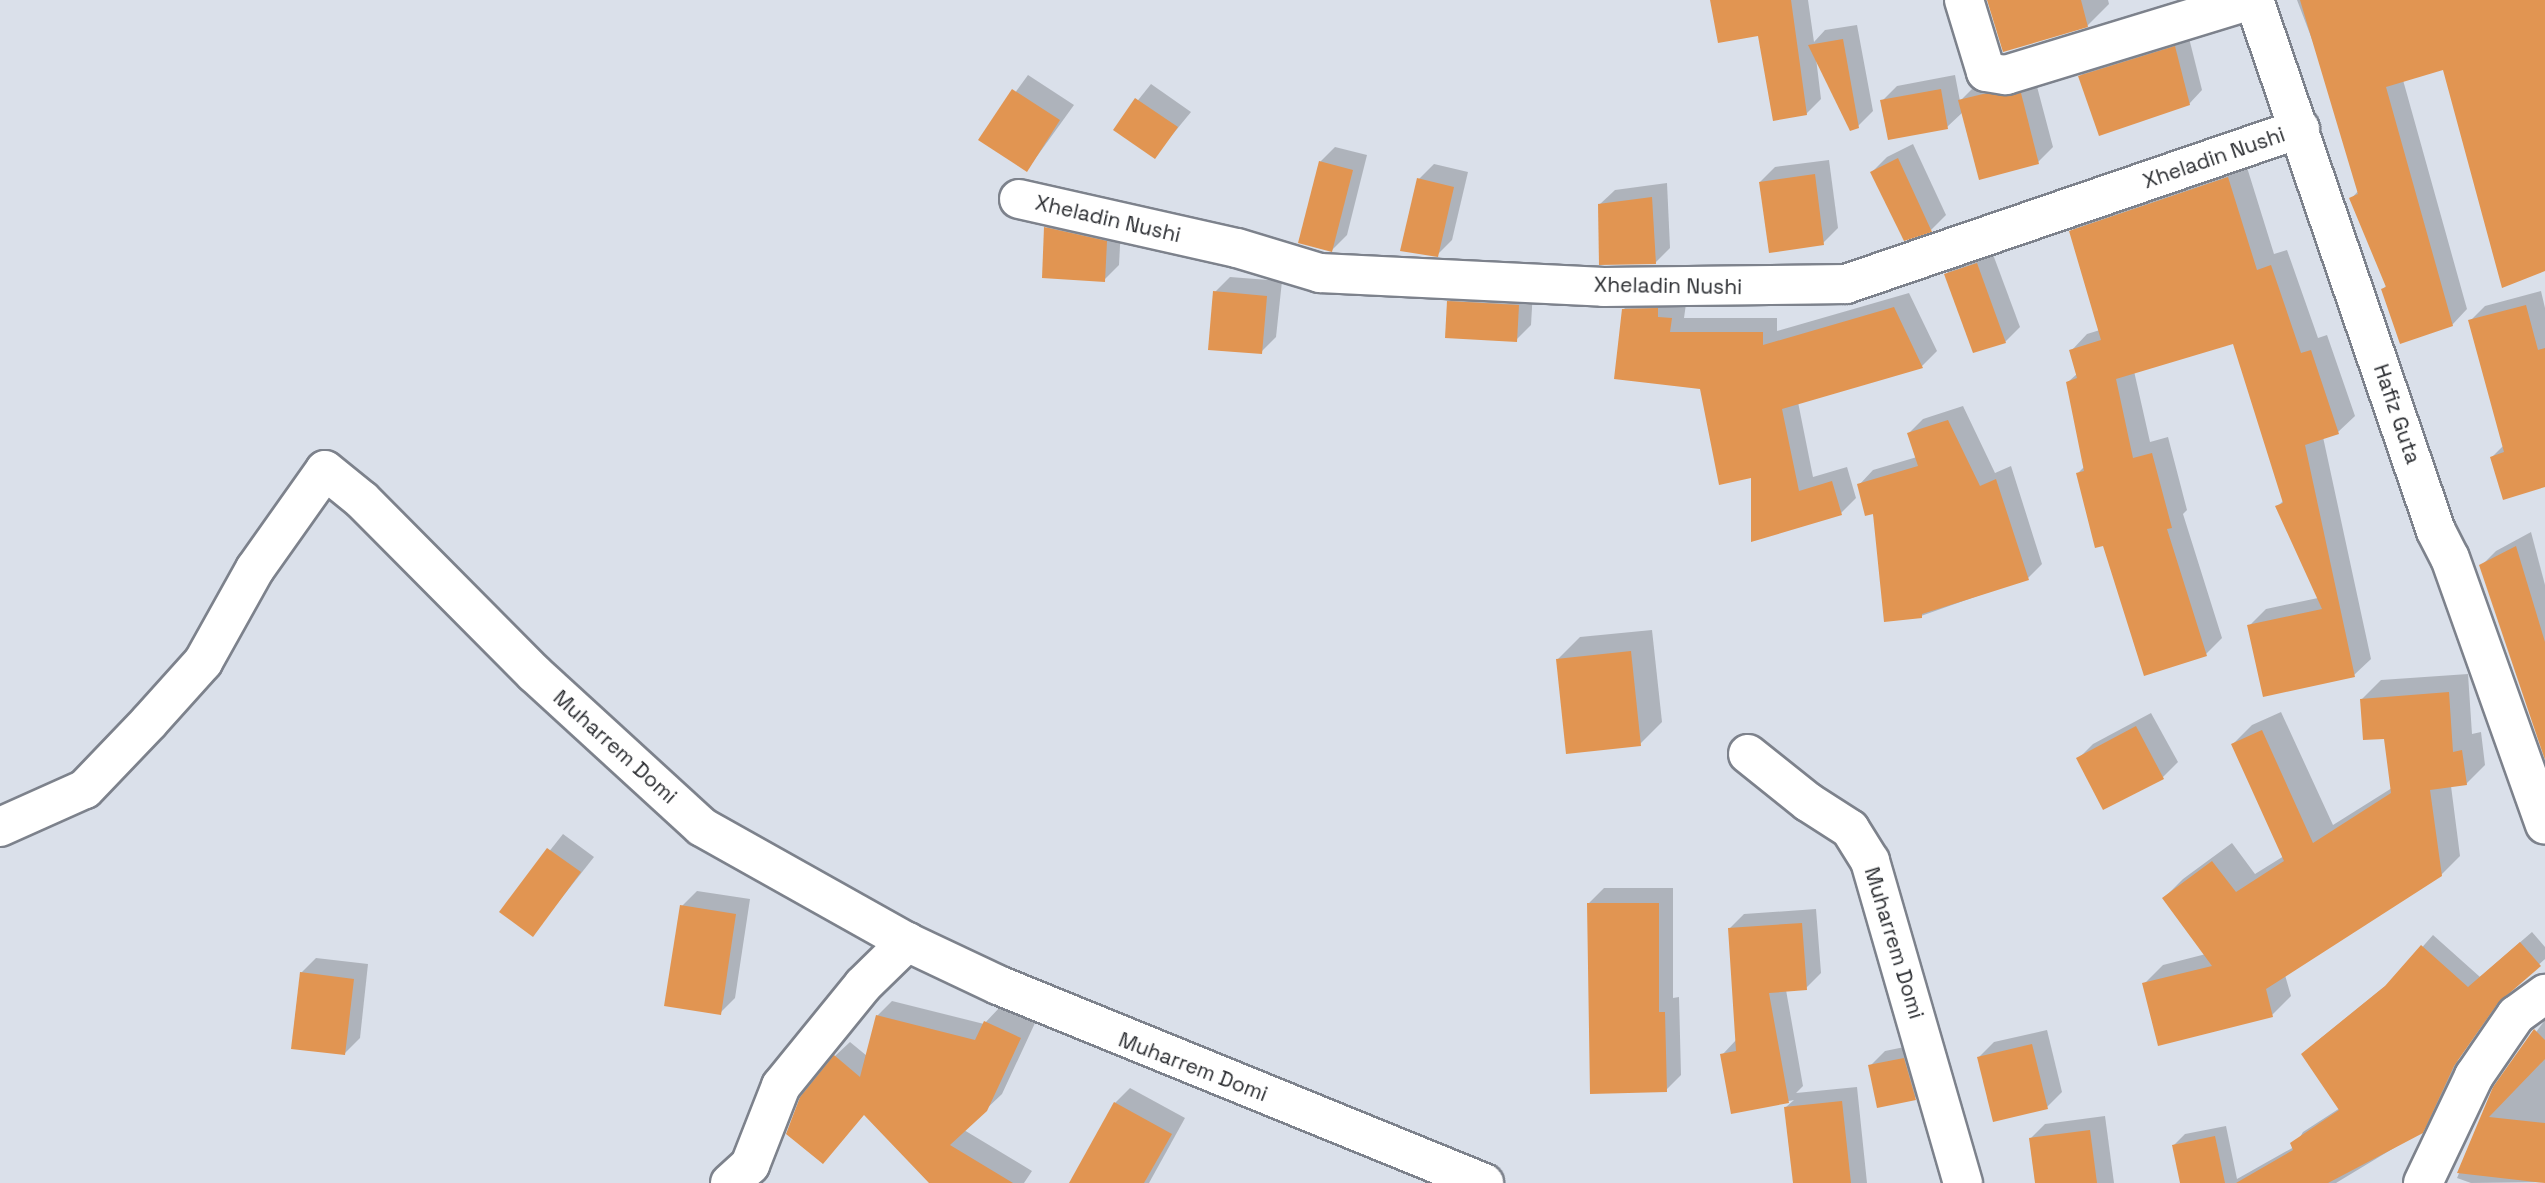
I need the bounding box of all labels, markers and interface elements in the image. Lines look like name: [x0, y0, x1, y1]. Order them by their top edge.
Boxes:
street label: Xheladin Nushi: [2140, 122, 2288, 194]
street label: Xheladin Nushi: [1033, 190, 1183, 248]
street label: Xheladin Nushi: [1594, 272, 1742, 300]
street label: Hafiz Guta: [2368, 361, 2426, 467]
street label: Muharrem Domi: [548, 685, 682, 809]
street label: Muharrem Domi: [1859, 864, 1929, 1022]
street label: Muharrem Domi: [1115, 1027, 1271, 1107]

